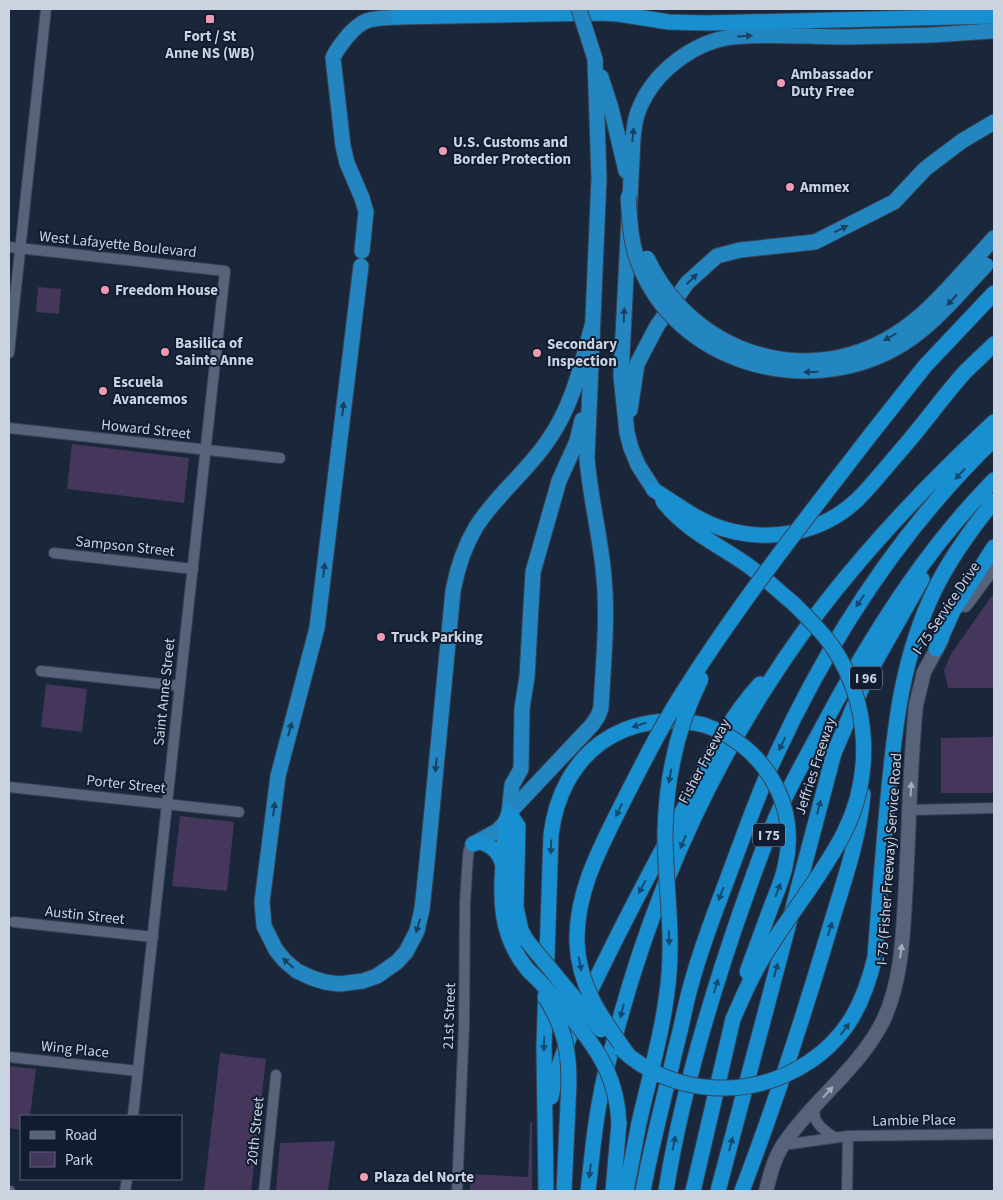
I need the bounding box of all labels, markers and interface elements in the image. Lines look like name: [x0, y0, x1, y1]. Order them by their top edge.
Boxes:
marker: Fort / St Anne NS (WB): [204, 13, 216, 25]
place label: Fort / St Anne NS (WB): [164, 26, 255, 64]
one-way arrow: [737, 32, 753, 40]
place label: Ambassador Duty Free: [790, 64, 873, 102]
marker: Ambassador Duty Free: [775, 77, 787, 89]
one-way arrow: [630, 127, 638, 143]
place label: U.S. Customs and Border Protection: [453, 132, 571, 170]
marker: U.S. Customs and Border Protection: [437, 145, 449, 157]
place label: Ammex: [799, 177, 850, 198]
marker: Ammex: [784, 181, 796, 193]
one-way arrow: [834, 225, 848, 233]
street label: West Lafayette Boulevard: [38, 226, 198, 263]
one-way arrow: [686, 273, 698, 285]
place label: Freedom House: [115, 280, 218, 301]
marker: Freedom House: [99, 284, 111, 296]
one-way arrow: [946, 294, 958, 306]
one-way arrow: [620, 307, 628, 323]
place label: Basilica of Sainte Anne: [175, 333, 254, 371]
one-way arrow: [884, 333, 897, 342]
place label: Secondary Inspection: [547, 334, 617, 372]
marker: Basilica of Sainte Anne: [159, 346, 171, 358]
marker: Secondary Inspection: [531, 347, 543, 359]
one-way arrow: [803, 368, 819, 376]
place label: Escuela Avancemos: [112, 372, 188, 410]
marker: Escuela Avancemos: [97, 385, 109, 397]
one-way arrow: [339, 400, 347, 416]
street label: Howard Street: [100, 414, 192, 445]
one-way arrow: [954, 467, 966, 479]
street label: Sampson Street: [74, 531, 176, 562]
street label: I-75 Service Drive: [908, 558, 985, 659]
one-way arrow: [320, 562, 328, 578]
one-way arrow: [855, 595, 865, 608]
place label: Truck Parking: [391, 627, 483, 648]
marker: Truck Parking: [375, 631, 387, 643]
street label: Saint Anne Street: [148, 637, 181, 747]
road number: I 96: [850, 666, 882, 690]
street label: Fisher Freeway: [673, 715, 736, 807]
street label: Jeffries Freeway: [790, 715, 841, 818]
one-way arrow: [286, 721, 294, 736]
one-way arrow: [632, 721, 647, 729]
one-way arrow: [777, 737, 785, 751]
street label: I-75 (Fisher Freeway) Service Road: [872, 752, 907, 966]
one-way arrow: [432, 757, 440, 773]
one-way arrow: [665, 768, 673, 784]
street label: Porter Street: [85, 770, 167, 799]
one-way arrow: [907, 781, 915, 797]
one-way arrow: [816, 800, 824, 815]
one-way arrow: [270, 801, 278, 817]
one-way arrow: [615, 803, 623, 817]
road number: I 75: [753, 824, 785, 846]
one-way arrow: [679, 835, 687, 850]
one-way arrow: [546, 839, 554, 855]
one-way arrow: [638, 880, 646, 894]
one-way arrow: [774, 882, 782, 897]
one-way arrow: [717, 887, 724, 902]
street label: Austin Street: [44, 901, 126, 930]
one-way arrow: [414, 918, 422, 934]
one-way arrow: [826, 922, 834, 937]
one-way arrow: [666, 930, 674, 946]
one-way arrow: [897, 943, 905, 959]
one-way arrow: [282, 957, 294, 969]
one-way arrow: [576, 957, 584, 973]
one-way arrow: [773, 963, 781, 978]
one-way arrow: [712, 979, 720, 994]
street label: 21st Street: [438, 982, 461, 1050]
one-way arrow: [618, 1004, 626, 1019]
one-way arrow: [839, 1023, 850, 1036]
street label: Wing Place: [40, 1035, 110, 1063]
one-way arrow: [540, 1036, 548, 1052]
one-way arrow: [822, 1087, 834, 1099]
street label: 20th Street: [241, 1096, 270, 1166]
street label: Lambie Place: [872, 1109, 956, 1132]
legend: [20, 1115, 182, 1180]
text: Road: [65, 1125, 97, 1146]
one-way arrow: [670, 1136, 678, 1151]
one-way arrow: [727, 1137, 735, 1152]
text: Park: [65, 1150, 94, 1171]
one-way arrow: [586, 1163, 594, 1179]
place label: Plaza del Norte: [374, 1167, 474, 1188]
marker: Plaza del Norte: [358, 1171, 370, 1183]

